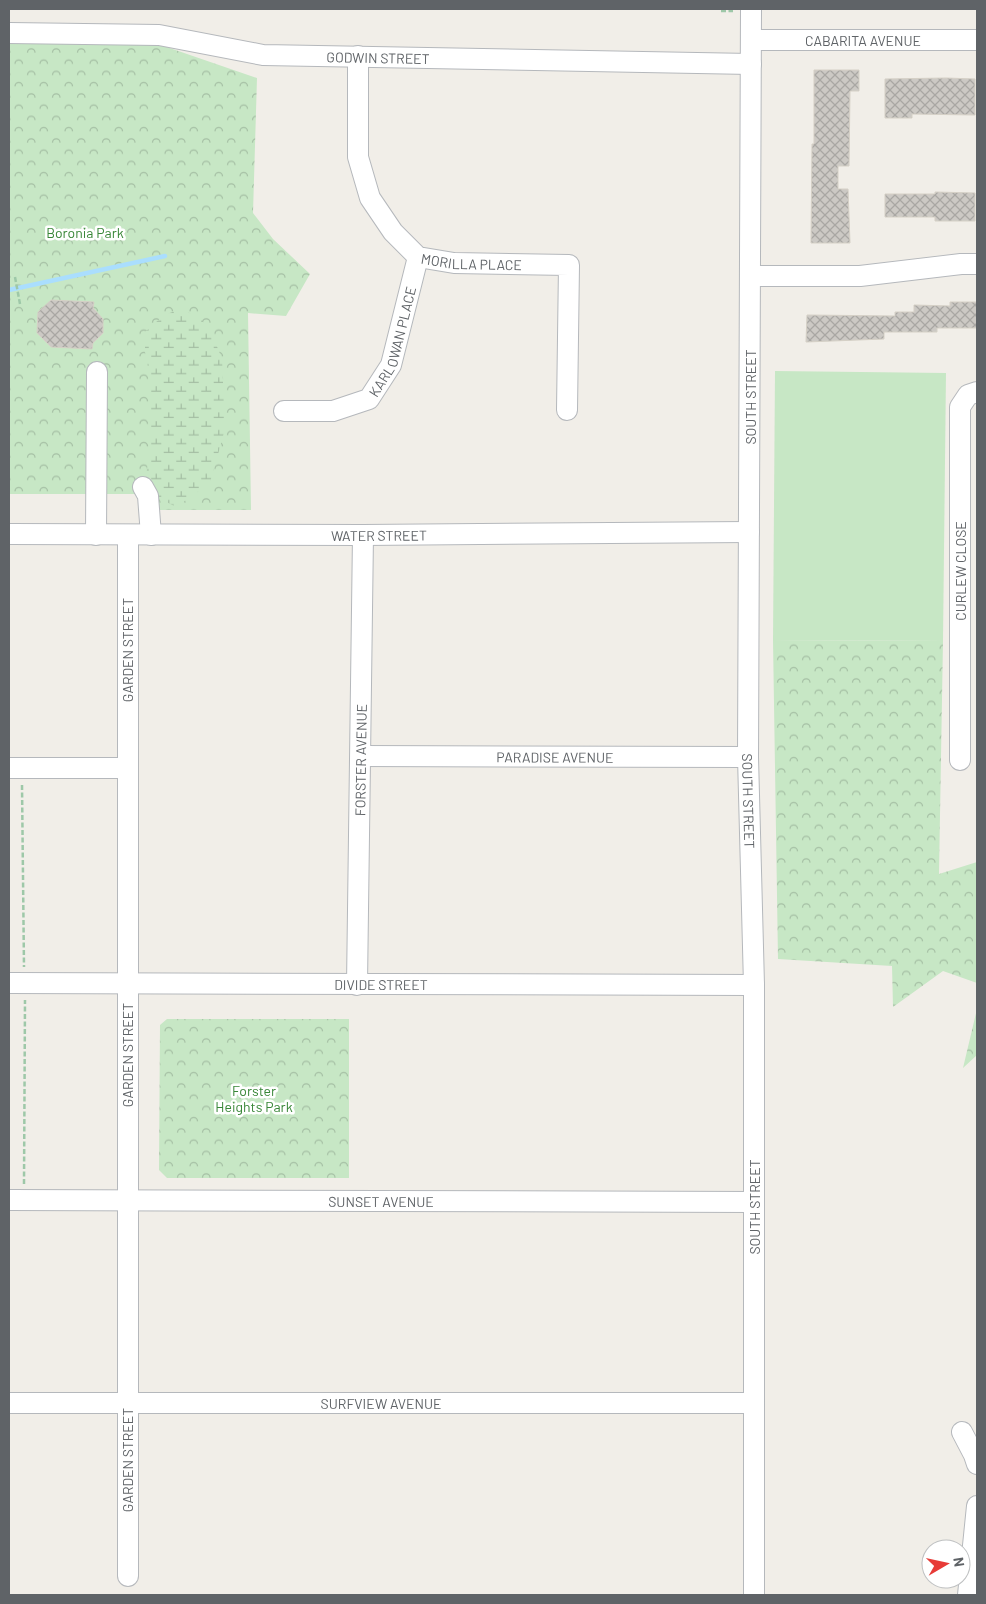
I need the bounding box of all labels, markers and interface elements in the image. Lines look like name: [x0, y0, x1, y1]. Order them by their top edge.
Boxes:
street label: CABARITA AVENUE: [805, 32, 921, 49]
street label: GODWIN STREET: [326, 48, 430, 67]
park label: Boronia Park: [46, 224, 124, 241]
street label: MORILLA PLACE: [420, 249, 522, 273]
street label: KARLOWAN PLACE: [364, 285, 419, 400]
street label: SOUTH STREET: [742, 349, 759, 445]
street label: CURLEW CLOSE: [952, 521, 969, 621]
street label: WATER STREET: [331, 526, 427, 544]
street label: GARDEN STREET: [119, 598, 136, 702]
street label: FORSTER AVENUE: [351, 704, 369, 816]
street label: PARADISE AVENUE: [496, 748, 614, 765]
street label: SOUTH STREET: [739, 753, 759, 849]
street label: DIVIDE STREET: [334, 975, 428, 993]
street label: GARDEN STREET: [119, 1003, 136, 1107]
park label: Forster Heights Park: [215, 1082, 293, 1115]
street label: SOUTH STREET: [746, 1159, 763, 1255]
street label: SUNSET AVENUE: [328, 1192, 434, 1210]
street label: SURFVIEW AVENUE: [321, 1395, 441, 1412]
street label: GARDEN STREET: [119, 1408, 136, 1512]
north arrow: [921, 1539, 971, 1589]
text: N: [950, 1556, 968, 1568]

